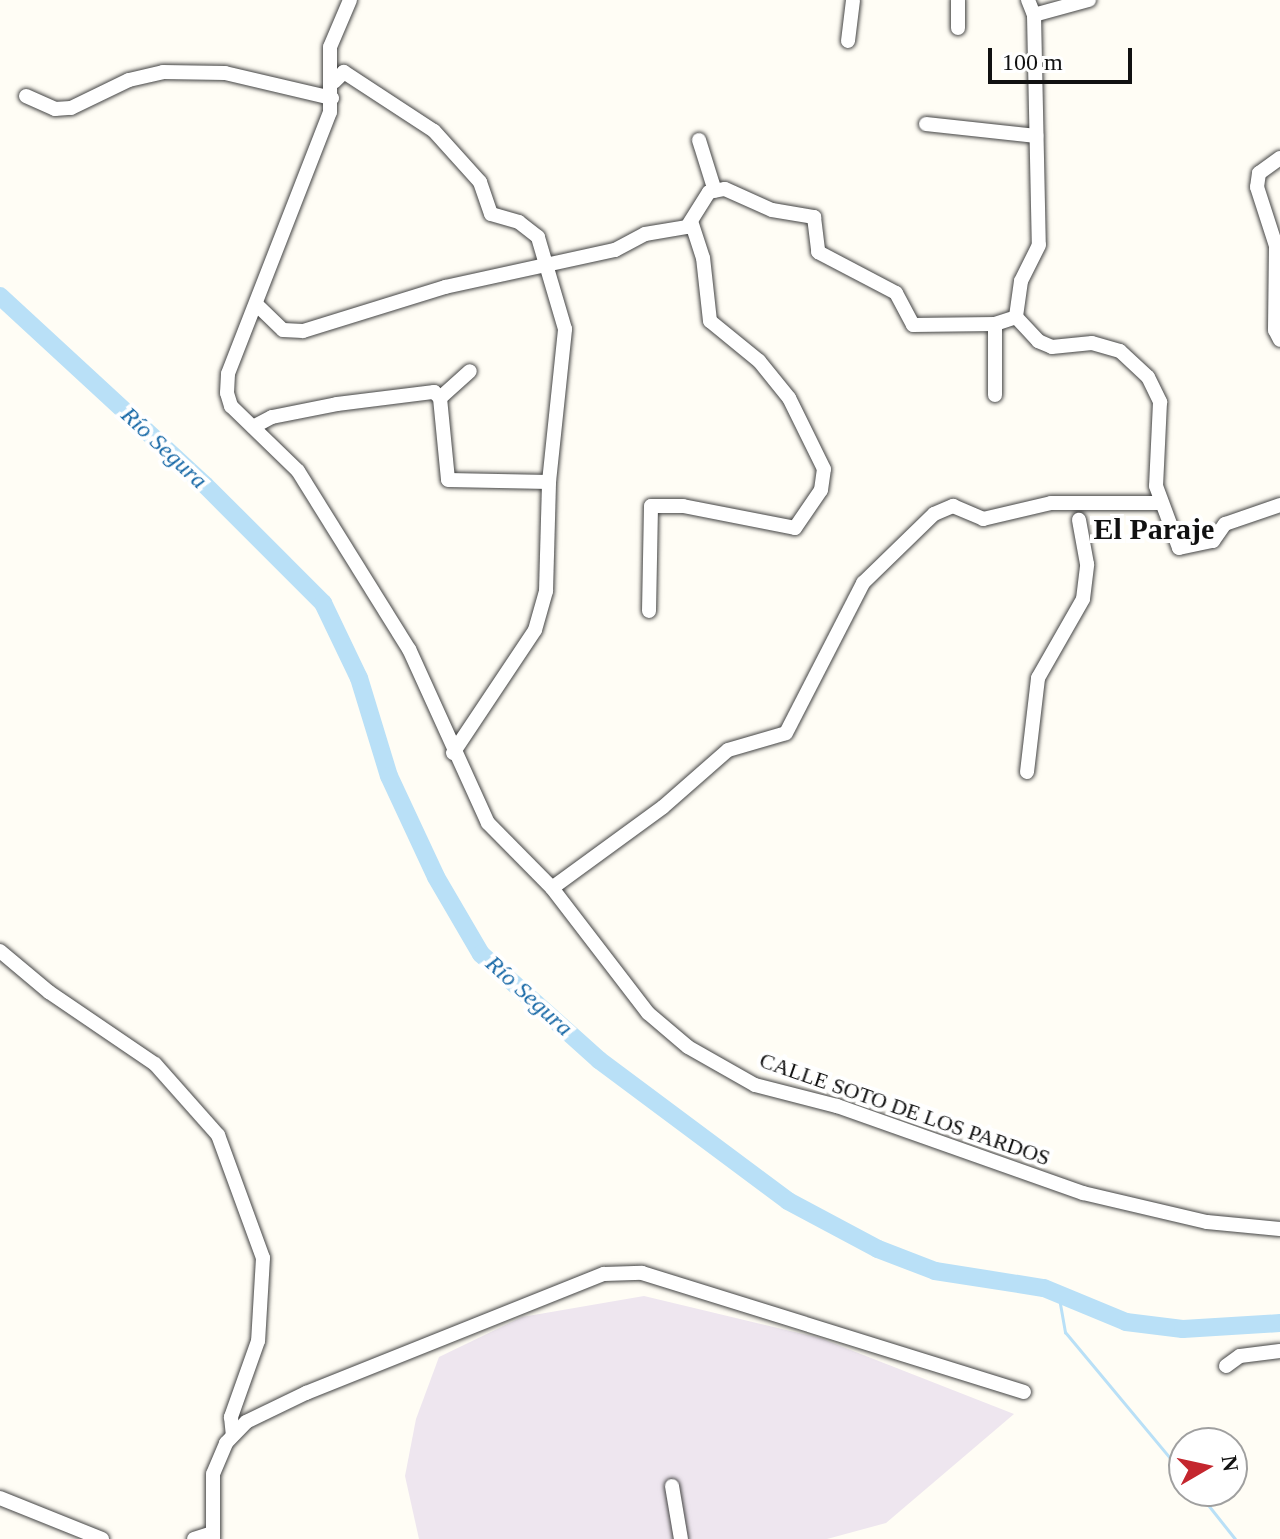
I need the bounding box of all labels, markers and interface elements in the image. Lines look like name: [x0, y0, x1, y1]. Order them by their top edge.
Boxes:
scale bar: [992, 32, 1136, 82]
text: 100 m: [1002, 49, 1063, 75]
water label: Río Segura: [115, 401, 213, 495]
district label: El Paraje: [1094, 511, 1214, 547]
water label: Río Segura: [479, 949, 579, 1043]
street label: CALLE SOTO DE LOS PARDOS: [756, 1047, 1054, 1171]
north arrow: [1168, 1427, 1248, 1507]
text: N: [1217, 1454, 1244, 1473]

